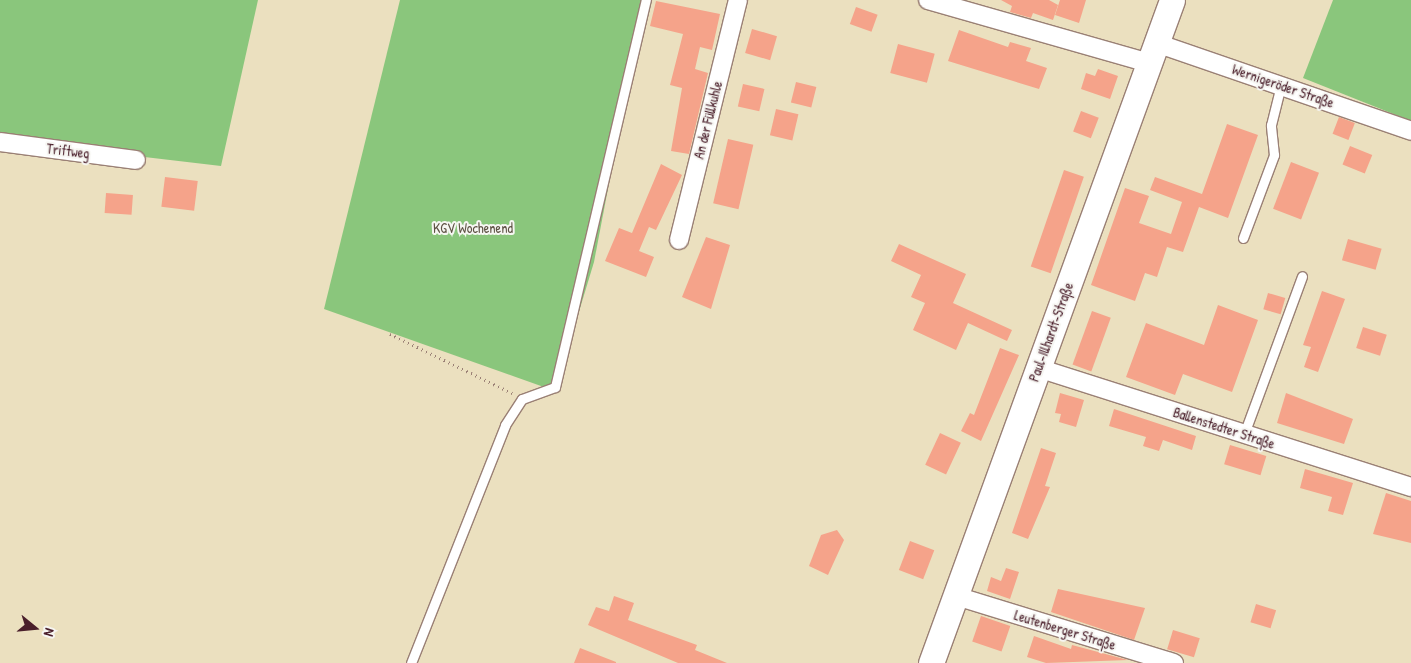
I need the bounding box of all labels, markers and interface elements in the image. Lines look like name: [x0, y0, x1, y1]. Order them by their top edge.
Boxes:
street label: Wernigeröder Straße: [1230, 61, 1336, 111]
street label: An der Füllkuhle: [690, 79, 726, 161]
street label: Triftweg: [46, 140, 90, 162]
park label: KGV Wochenend: [433, 220, 513, 236]
street label: Paul-Illhardt-Straße: [1025, 280, 1077, 384]
street label: Ballenstedter Straße: [1171, 404, 1277, 452]
north arrow: [10, 603, 60, 653]
street label: Leutenberger Straße: [1012, 607, 1118, 653]
text: N: [40, 626, 60, 639]

